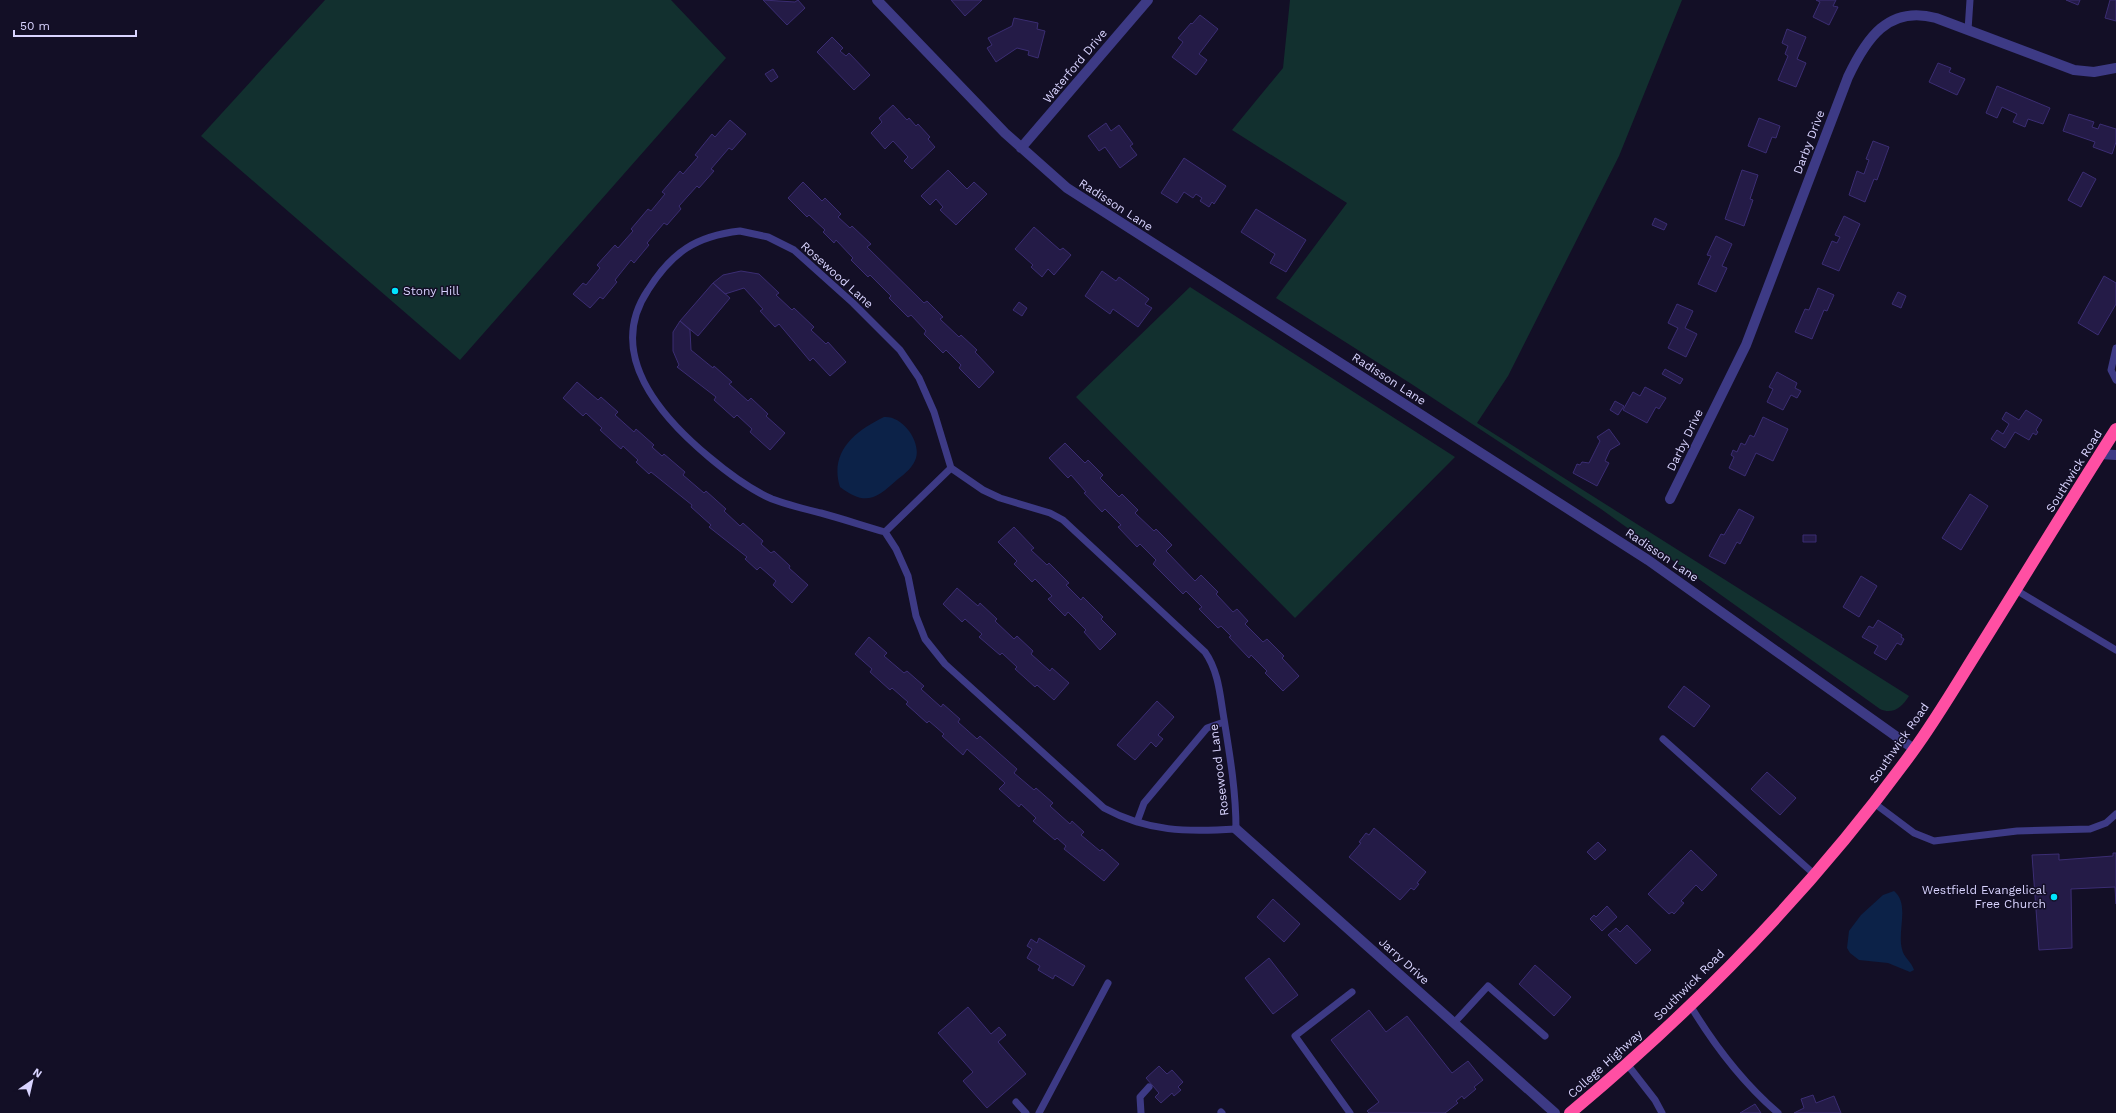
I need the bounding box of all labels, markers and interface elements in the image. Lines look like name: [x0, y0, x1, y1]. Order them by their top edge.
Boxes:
scale bar: [14, 12, 136, 38]
text: 50 m: [20, 19, 50, 33]
street label: Waterford Drive: [1040, 26, 1110, 106]
street label: Darby Drive: [1790, 108, 1828, 176]
street label: Radisson Lane: [1076, 176, 1156, 234]
street label: Rosewood Lane: [798, 239, 876, 311]
place label: Stony Hill: [403, 284, 460, 298]
marker: Stony Hill: [390, 286, 400, 296]
street label: Radisson Lane: [1349, 350, 1429, 408]
street label: Darby Drive: [1664, 407, 1706, 473]
street label: Southwick Road: [2043, 427, 2105, 515]
street label: Radisson Lane: [1623, 525, 1701, 585]
street label: Southwick Road: [1866, 700, 1932, 786]
street label: Rosewood Lane: [1206, 723, 1232, 817]
place label: Westfield Evangelical Free Church: [1922, 883, 2046, 911]
marker: Westfield Evangelical Free Church: [2049, 892, 2059, 902]
street label: Jarry Drive: [1376, 935, 1432, 987]
street label: Southwick Road: [1651, 947, 1727, 1023]
street label: College Highway: [1565, 1026, 1646, 1101]
north arrow: [12, 1061, 52, 1101]
text: N: [30, 1065, 44, 1081]

